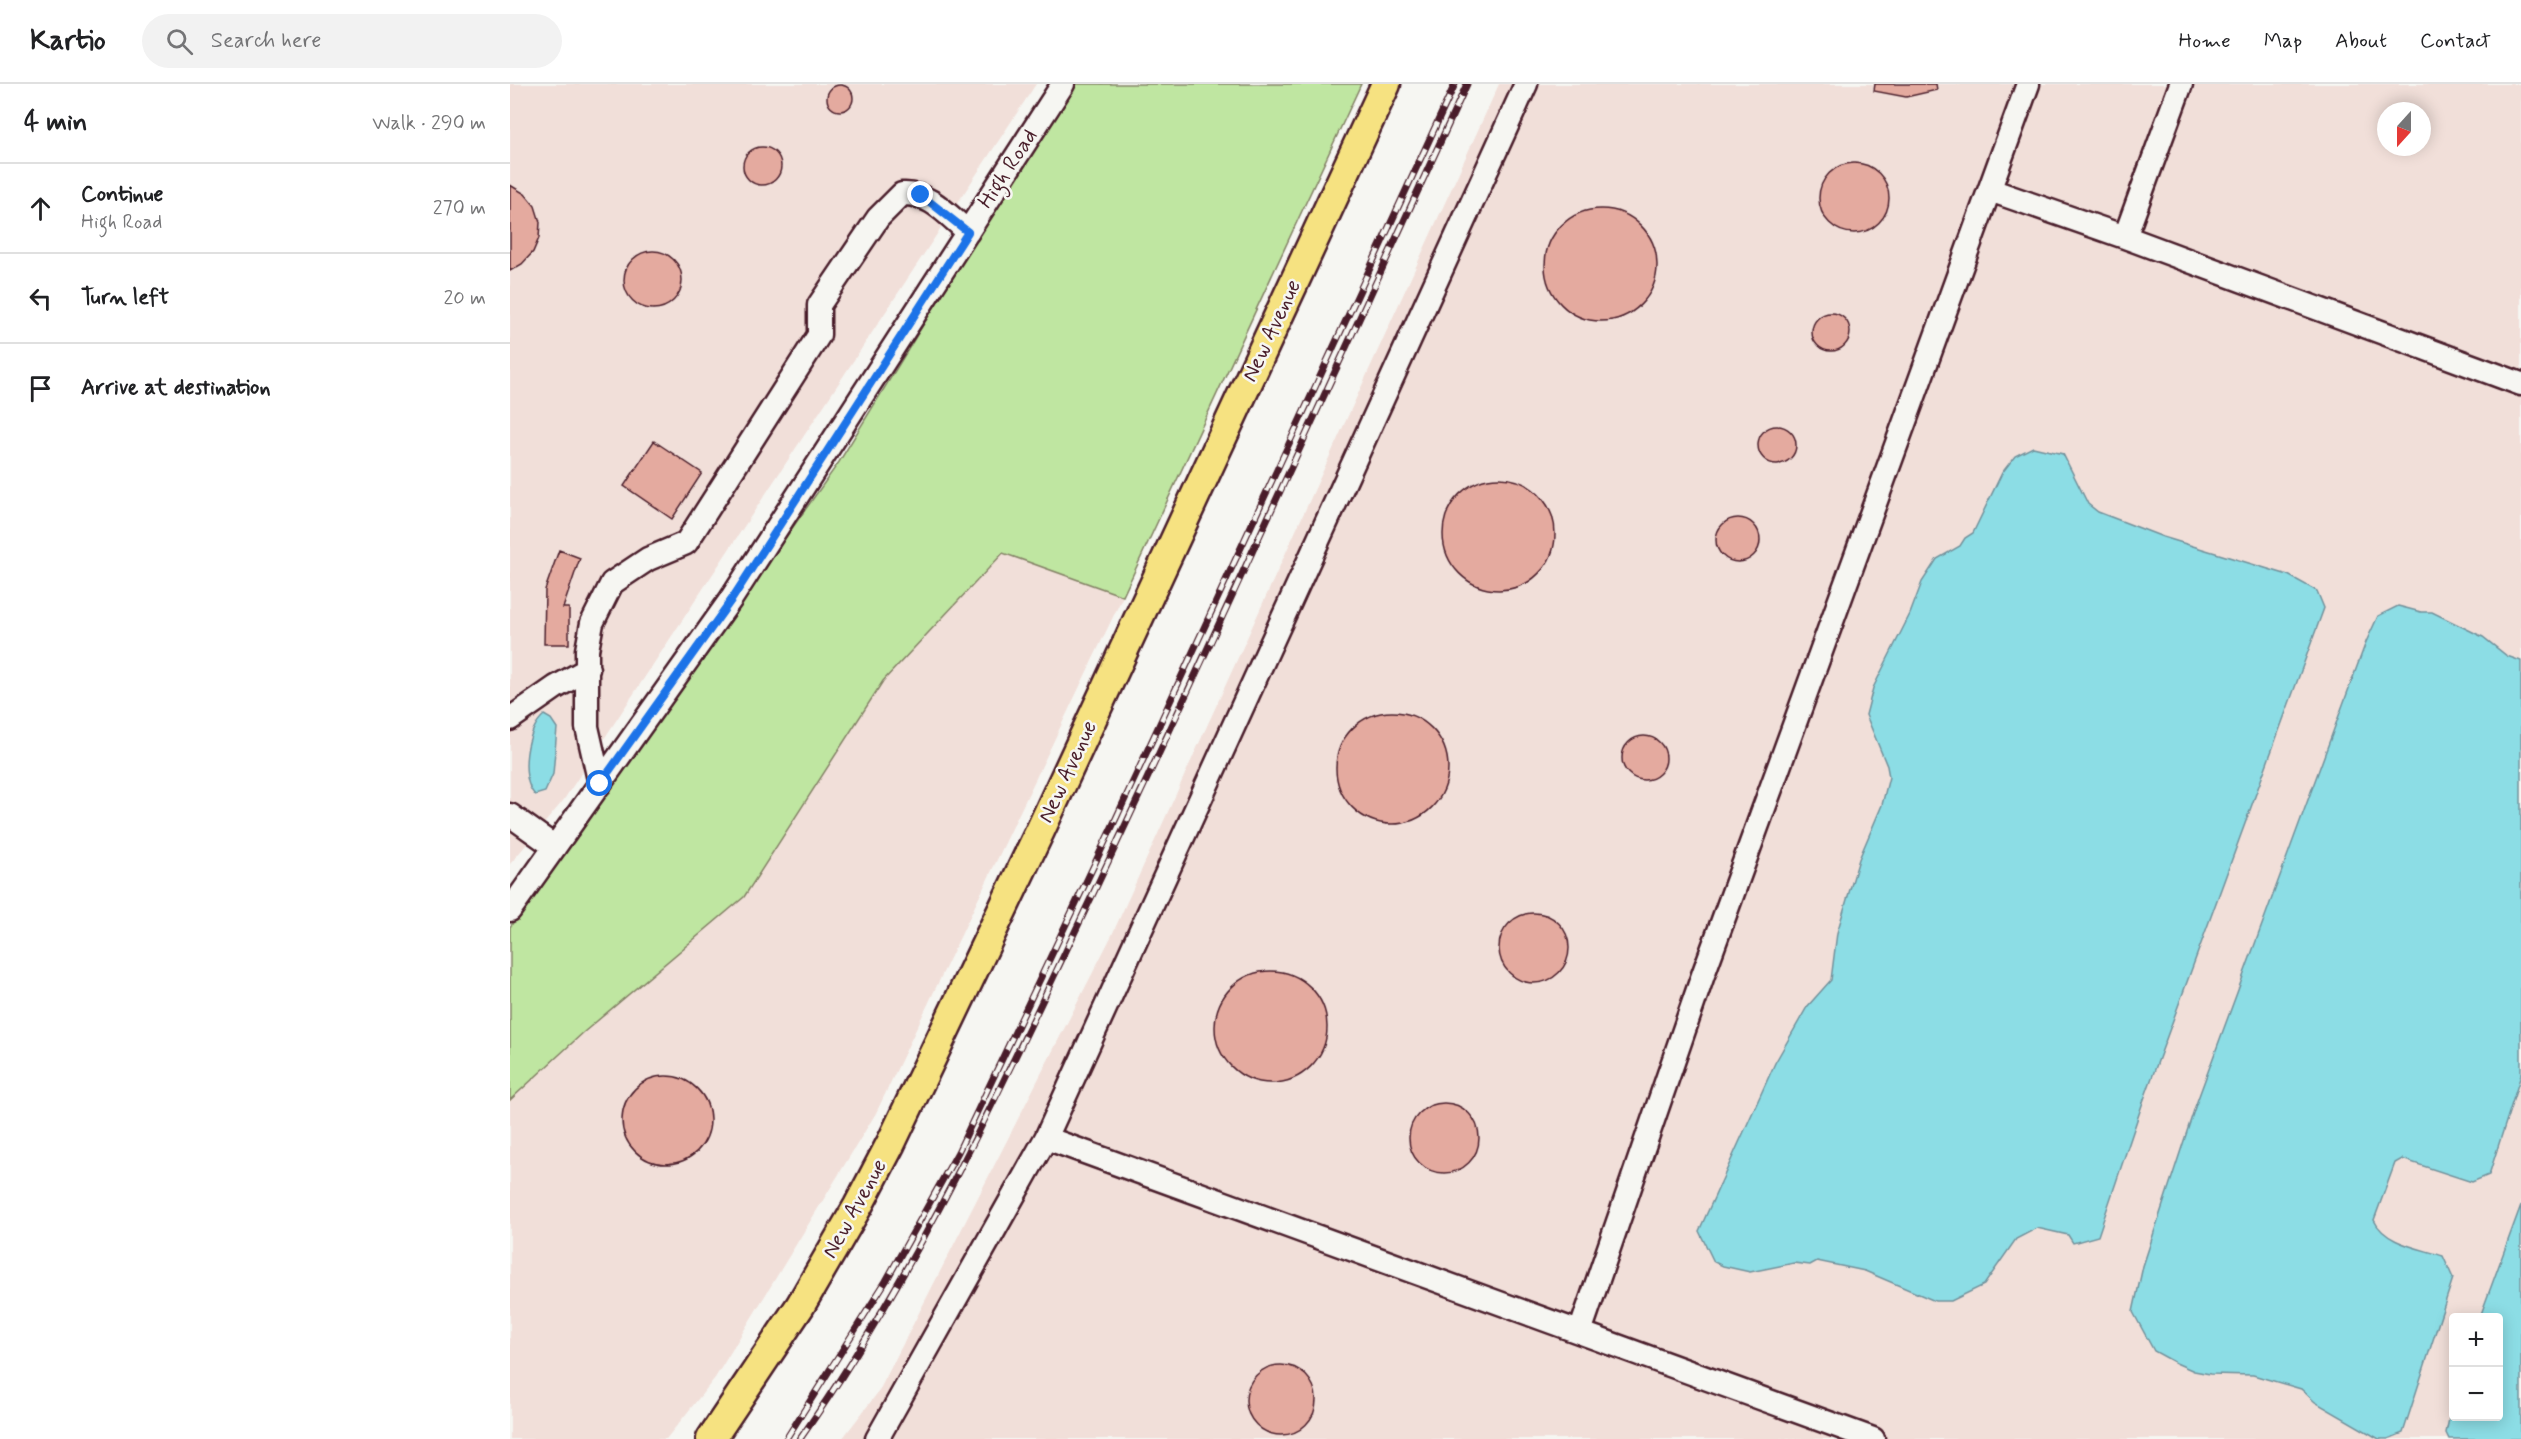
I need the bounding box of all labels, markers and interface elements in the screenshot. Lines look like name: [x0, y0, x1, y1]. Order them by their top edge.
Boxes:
search box: [142, 14, 562, 68]
text: Kartio: [30, 23, 106, 60]
icon: search: [163, 25, 196, 58]
text: Search here: [211, 27, 322, 55]
text: Home: [2179, 27, 2231, 55]
text: Map: [2264, 27, 2302, 55]
text: About: [2335, 27, 2387, 55]
text: Contact: [2420, 27, 2491, 55]
north arrow: [2377, 102, 2431, 156]
text: 4 min: [24, 106, 87, 140]
text: Walk · 290 m: [372, 110, 486, 137]
street label: High Road: [972, 124, 1047, 216]
text: Continue: [81, 181, 163, 209]
route end: [907, 181, 933, 207]
icon: ahead: [24, 192, 57, 225]
text: 270 m: [433, 195, 486, 222]
text: High Road: [81, 209, 162, 236]
street label: New Avenue: [1236, 275, 1308, 387]
icon: left: [24, 282, 57, 315]
text: Turn left: [81, 284, 169, 312]
text: 20 m: [443, 285, 486, 312]
icon: arrive: [24, 372, 57, 405]
text: Arrive at destination: [81, 374, 271, 402]
street label: New Avenue: [1032, 716, 1104, 828]
route start: [586, 770, 612, 796]
street label: New Avenue: [816, 1154, 894, 1264]
map controls: [2449, 1313, 2503, 1421]
button: +: [2449, 1313, 2503, 1367]
button: −: [2449, 1367, 2503, 1421]

